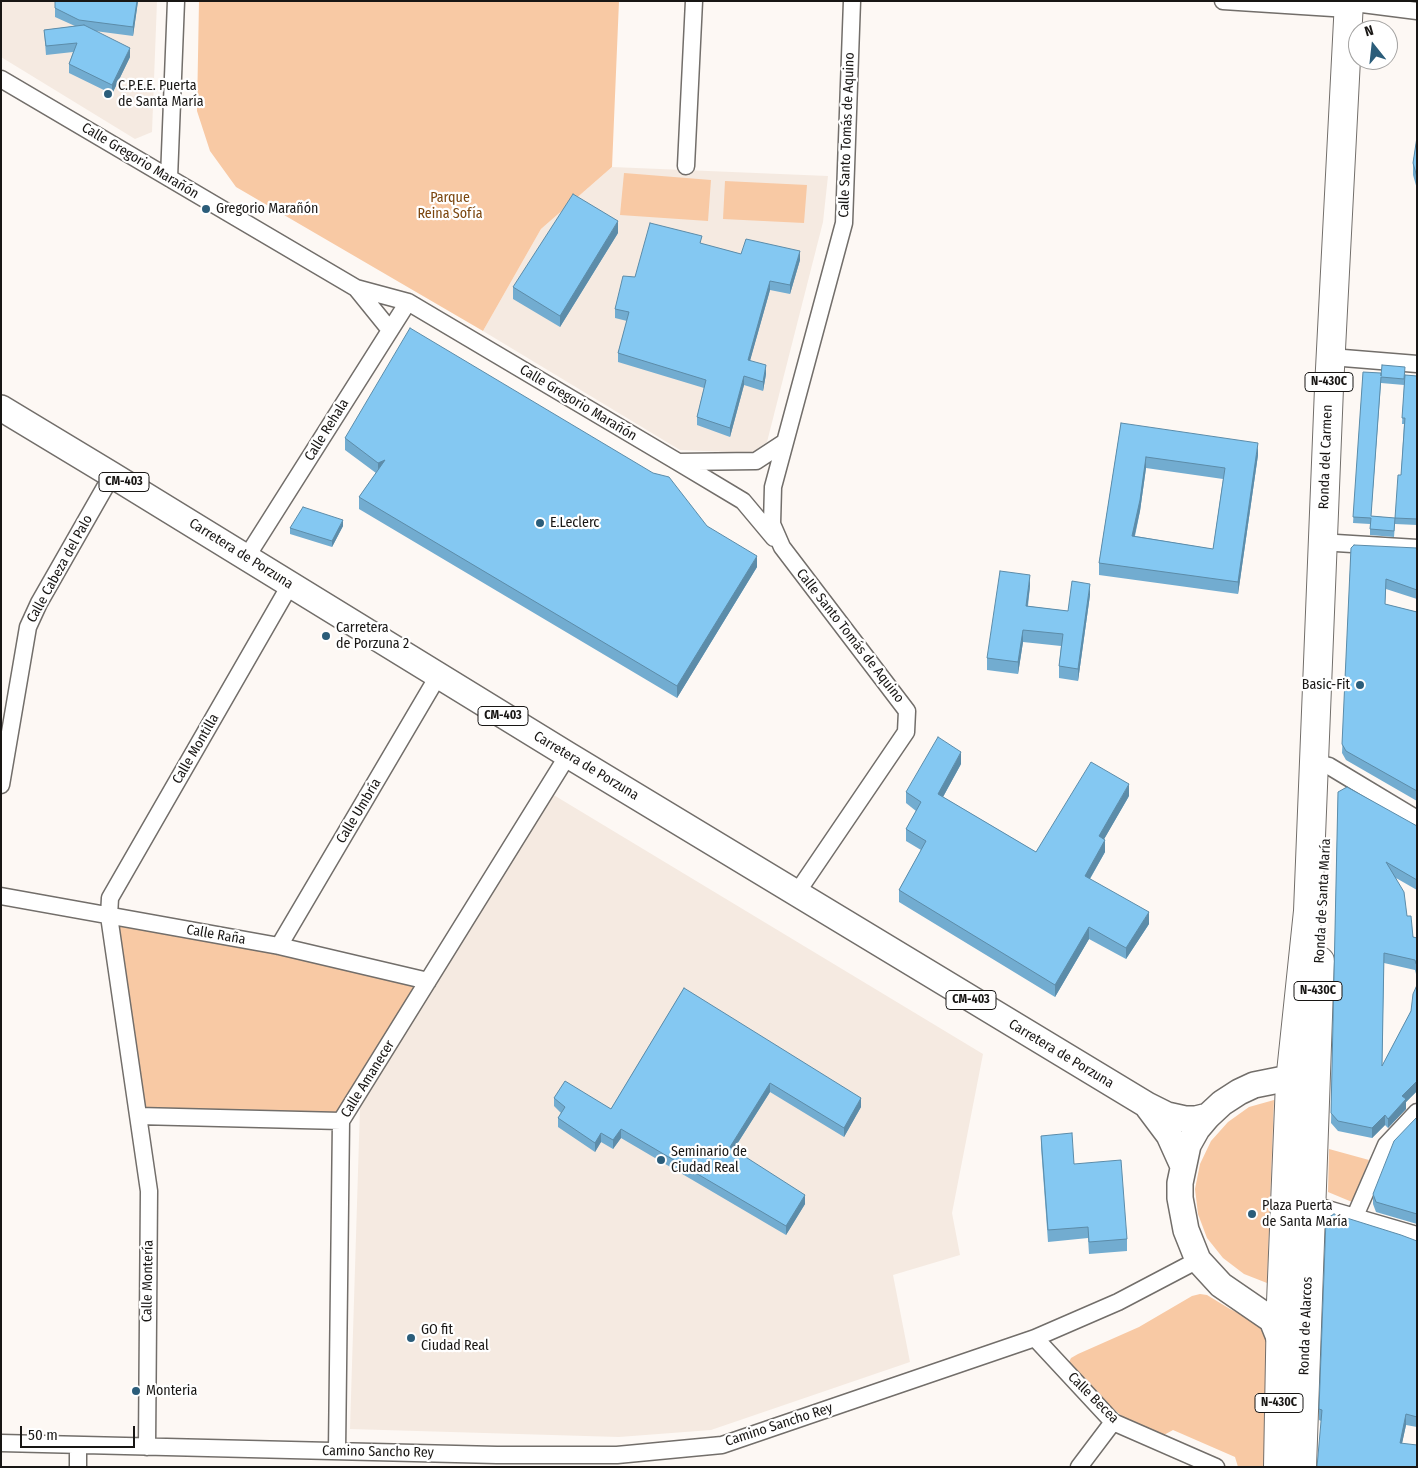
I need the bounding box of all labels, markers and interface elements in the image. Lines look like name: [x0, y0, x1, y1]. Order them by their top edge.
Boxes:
north arrow: [1348, 20, 1398, 70]
text: N: [1363, 22, 1375, 40]
street label: Calle Santo Tomás de Aquino: [836, 52, 858, 218]
place label: C.P.E.E. Puerta de Santa María: [118, 78, 204, 110]
marker: C.P.E.E. Puerta de Santa María: [102, 88, 114, 100]
street label: Calle Gregorio Marañón: [78, 119, 202, 203]
park label: Parque Reina Sofía: [417, 190, 483, 222]
place label: Gregorio Marañón: [216, 201, 318, 217]
marker: Gregorio Marañón: [200, 203, 212, 215]
street label: Calle Gregorio Marañón: [516, 361, 640, 445]
road number: N-430C: [1305, 372, 1353, 392]
street label: Calle Rehala: [301, 396, 353, 464]
street label: Ronda del Carmen: [1316, 404, 1336, 510]
road number: CM-403: [99, 472, 149, 492]
street label: Calle Cabeza del Palo: [23, 512, 97, 626]
street label: Carretera de Porzuna: [186, 515, 296, 593]
place label: E.Leclerc: [550, 515, 599, 531]
marker: E.Leclerc: [534, 517, 546, 529]
street label: Calle Santo Tomás de Aquino: [792, 566, 908, 706]
place label: Carretera de Porzuna 2: [336, 620, 409, 652]
marker: Carretera de Porzuna 2: [320, 630, 332, 642]
place label: Basic-Fit: [1302, 677, 1350, 693]
marker: Basic-Fit: [1354, 679, 1366, 691]
road number: CM-403: [478, 706, 528, 726]
street label: Calle Montilla: [169, 711, 223, 787]
street label: Carretera de Porzuna: [530, 728, 642, 804]
street label: Calle Umbría: [333, 775, 385, 847]
street label: Ronda de Santa María: [1311, 838, 1335, 964]
street label: Calle Raña: [185, 922, 247, 948]
road number: N-430C: [1294, 981, 1342, 1000]
road number: CM-403: [946, 990, 996, 1010]
street label: Carretera de Porzuna: [1005, 1016, 1117, 1092]
street label: Calle Amanecer: [338, 1037, 398, 1121]
place label: Seminario de Ciudad Real: [671, 1144, 747, 1176]
marker: Seminario de Ciudad Real: [655, 1154, 667, 1166]
place label: Plaza Puerta de Santa María: [1262, 1198, 1348, 1230]
marker: Plaza Puerta de Santa María: [1246, 1208, 1258, 1220]
street label: Calle Montería: [139, 1240, 157, 1322]
street label: Ronda de Alarcos: [1296, 1276, 1316, 1376]
place label: GO fit Ciudad Real: [421, 1322, 489, 1354]
marker: GO fit Ciudad Real: [405, 1332, 417, 1344]
street label: Calle Becea: [1064, 1369, 1122, 1427]
place label: Monteria: [146, 1383, 197, 1399]
marker: Monteria: [130, 1385, 142, 1397]
road number: N-430C: [1255, 1394, 1303, 1412]
street label: Camino Sancho Rey: [723, 1400, 835, 1450]
scale bar: [22, 1416, 138, 1448]
text: 50 m: [28, 1426, 58, 1444]
street label: Camino Sancho Rey: [322, 1443, 434, 1461]

